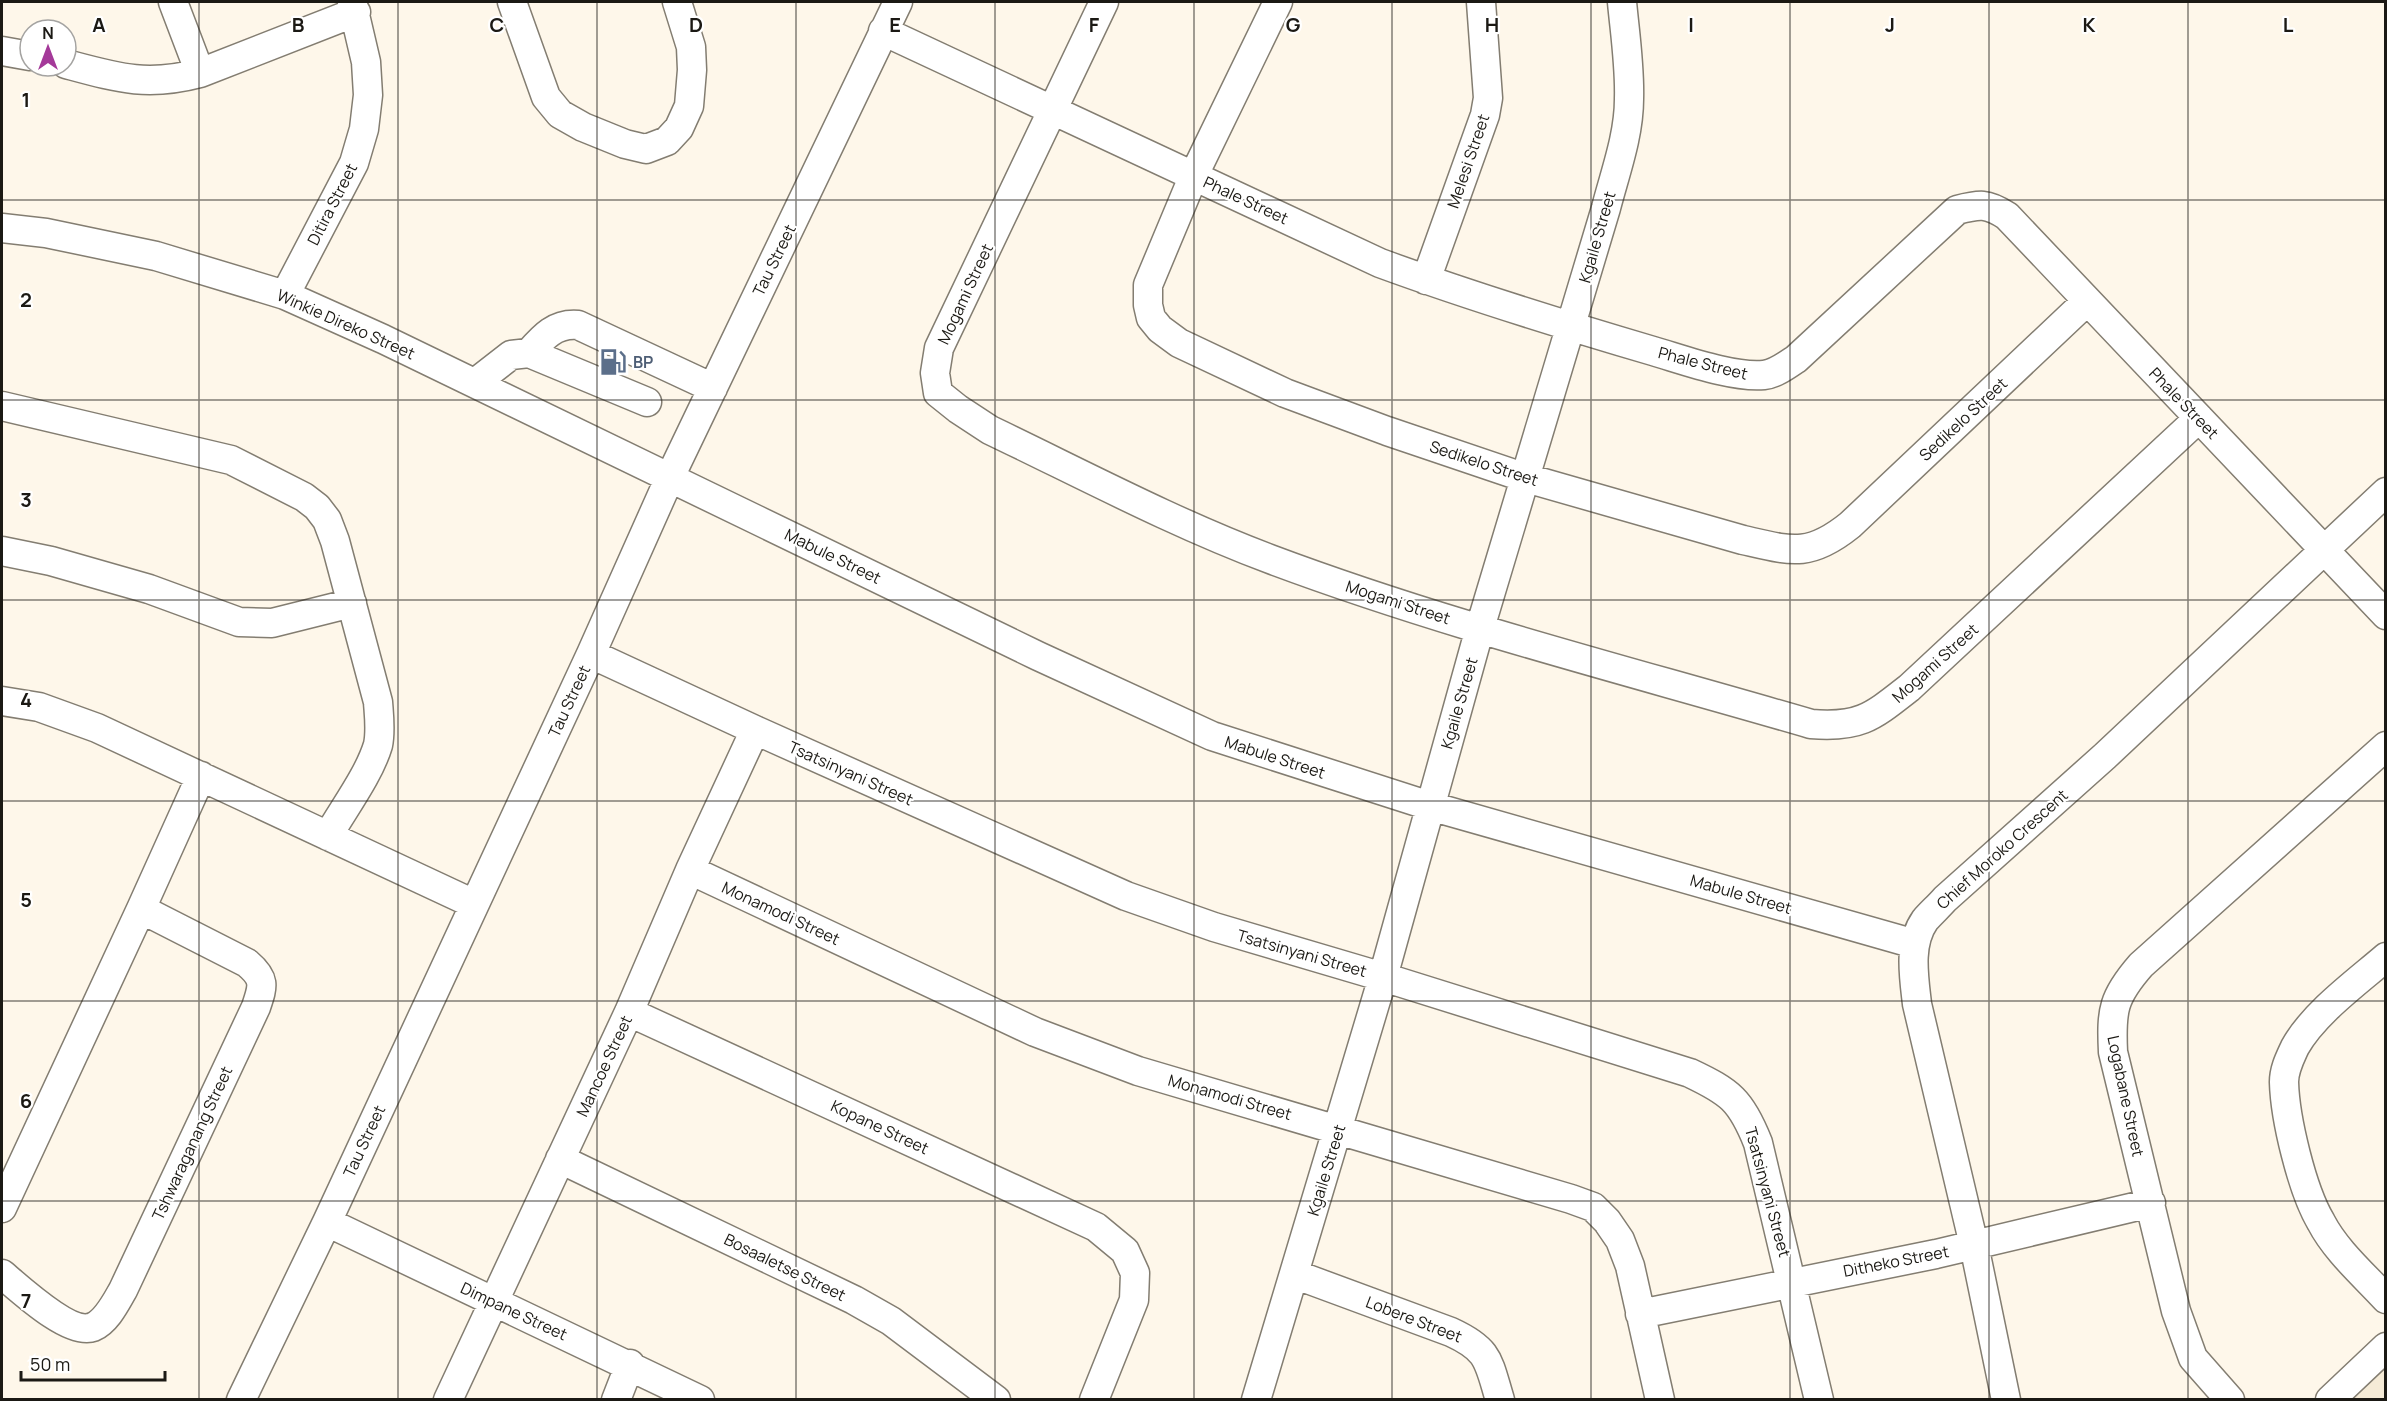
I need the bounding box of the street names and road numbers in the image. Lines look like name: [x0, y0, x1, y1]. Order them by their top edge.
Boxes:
street label: Melesi Street: [1442, 111, 1494, 211]
street label: Ditira Street: [302, 159, 362, 249]
street label: Phale Street: [1200, 171, 1292, 229]
street label: Kgaile Street: [1573, 189, 1621, 285]
street label: Tau Street: [747, 221, 801, 299]
street label: Mogami Street: [932, 240, 998, 348]
street label: Winkie Direko Street: [273, 284, 419, 364]
street label: Phale Street: [1656, 341, 1750, 385]
street label: Phale Street: [2144, 363, 2224, 443]
street label: Sedikelo Street: [1914, 372, 2012, 466]
street label: Sedikelo Street: [1427, 435, 1541, 491]
street label: Mabule Street: [781, 523, 885, 589]
street label: Mogami Street: [1343, 575, 1453, 629]
street label: Mogami Street: [1887, 618, 1983, 708]
street label: Kgaile Street: [1435, 655, 1483, 751]
street label: Tau Street: [543, 661, 595, 741]
street label: Mabule Street: [1222, 730, 1328, 784]
street label: Tsatsinyani Street: [785, 736, 917, 810]
street label: Chief Moroko Crescent: [1932, 784, 2072, 914]
street label: Mabule Street: [1688, 869, 1794, 919]
street label: Monamodi Street: [718, 876, 844, 950]
street label: Tsatsinyani Street: [1235, 924, 1369, 982]
street label: Mancoe Street: [571, 1012, 637, 1120]
street label: Logabane Street: [2102, 1033, 2150, 1159]
street label: Tshwaraganang Street: [147, 1062, 237, 1224]
street label: Monamodi Street: [1166, 1069, 1294, 1125]
street label: Kopane Street: [827, 1095, 933, 1159]
street label: Tau Street: [338, 1101, 390, 1181]
street label: Kgaile Street: [1302, 1122, 1350, 1218]
street label: Tsatsinyani Street: [1740, 1124, 1796, 1260]
street label: Bosaaletse Street: [720, 1228, 850, 1306]
street label: Ditheko Street: [1841, 1240, 1951, 1282]
street label: Dimpane Street: [457, 1277, 571, 1345]
street label: Lobere Street: [1363, 1291, 1465, 1347]

